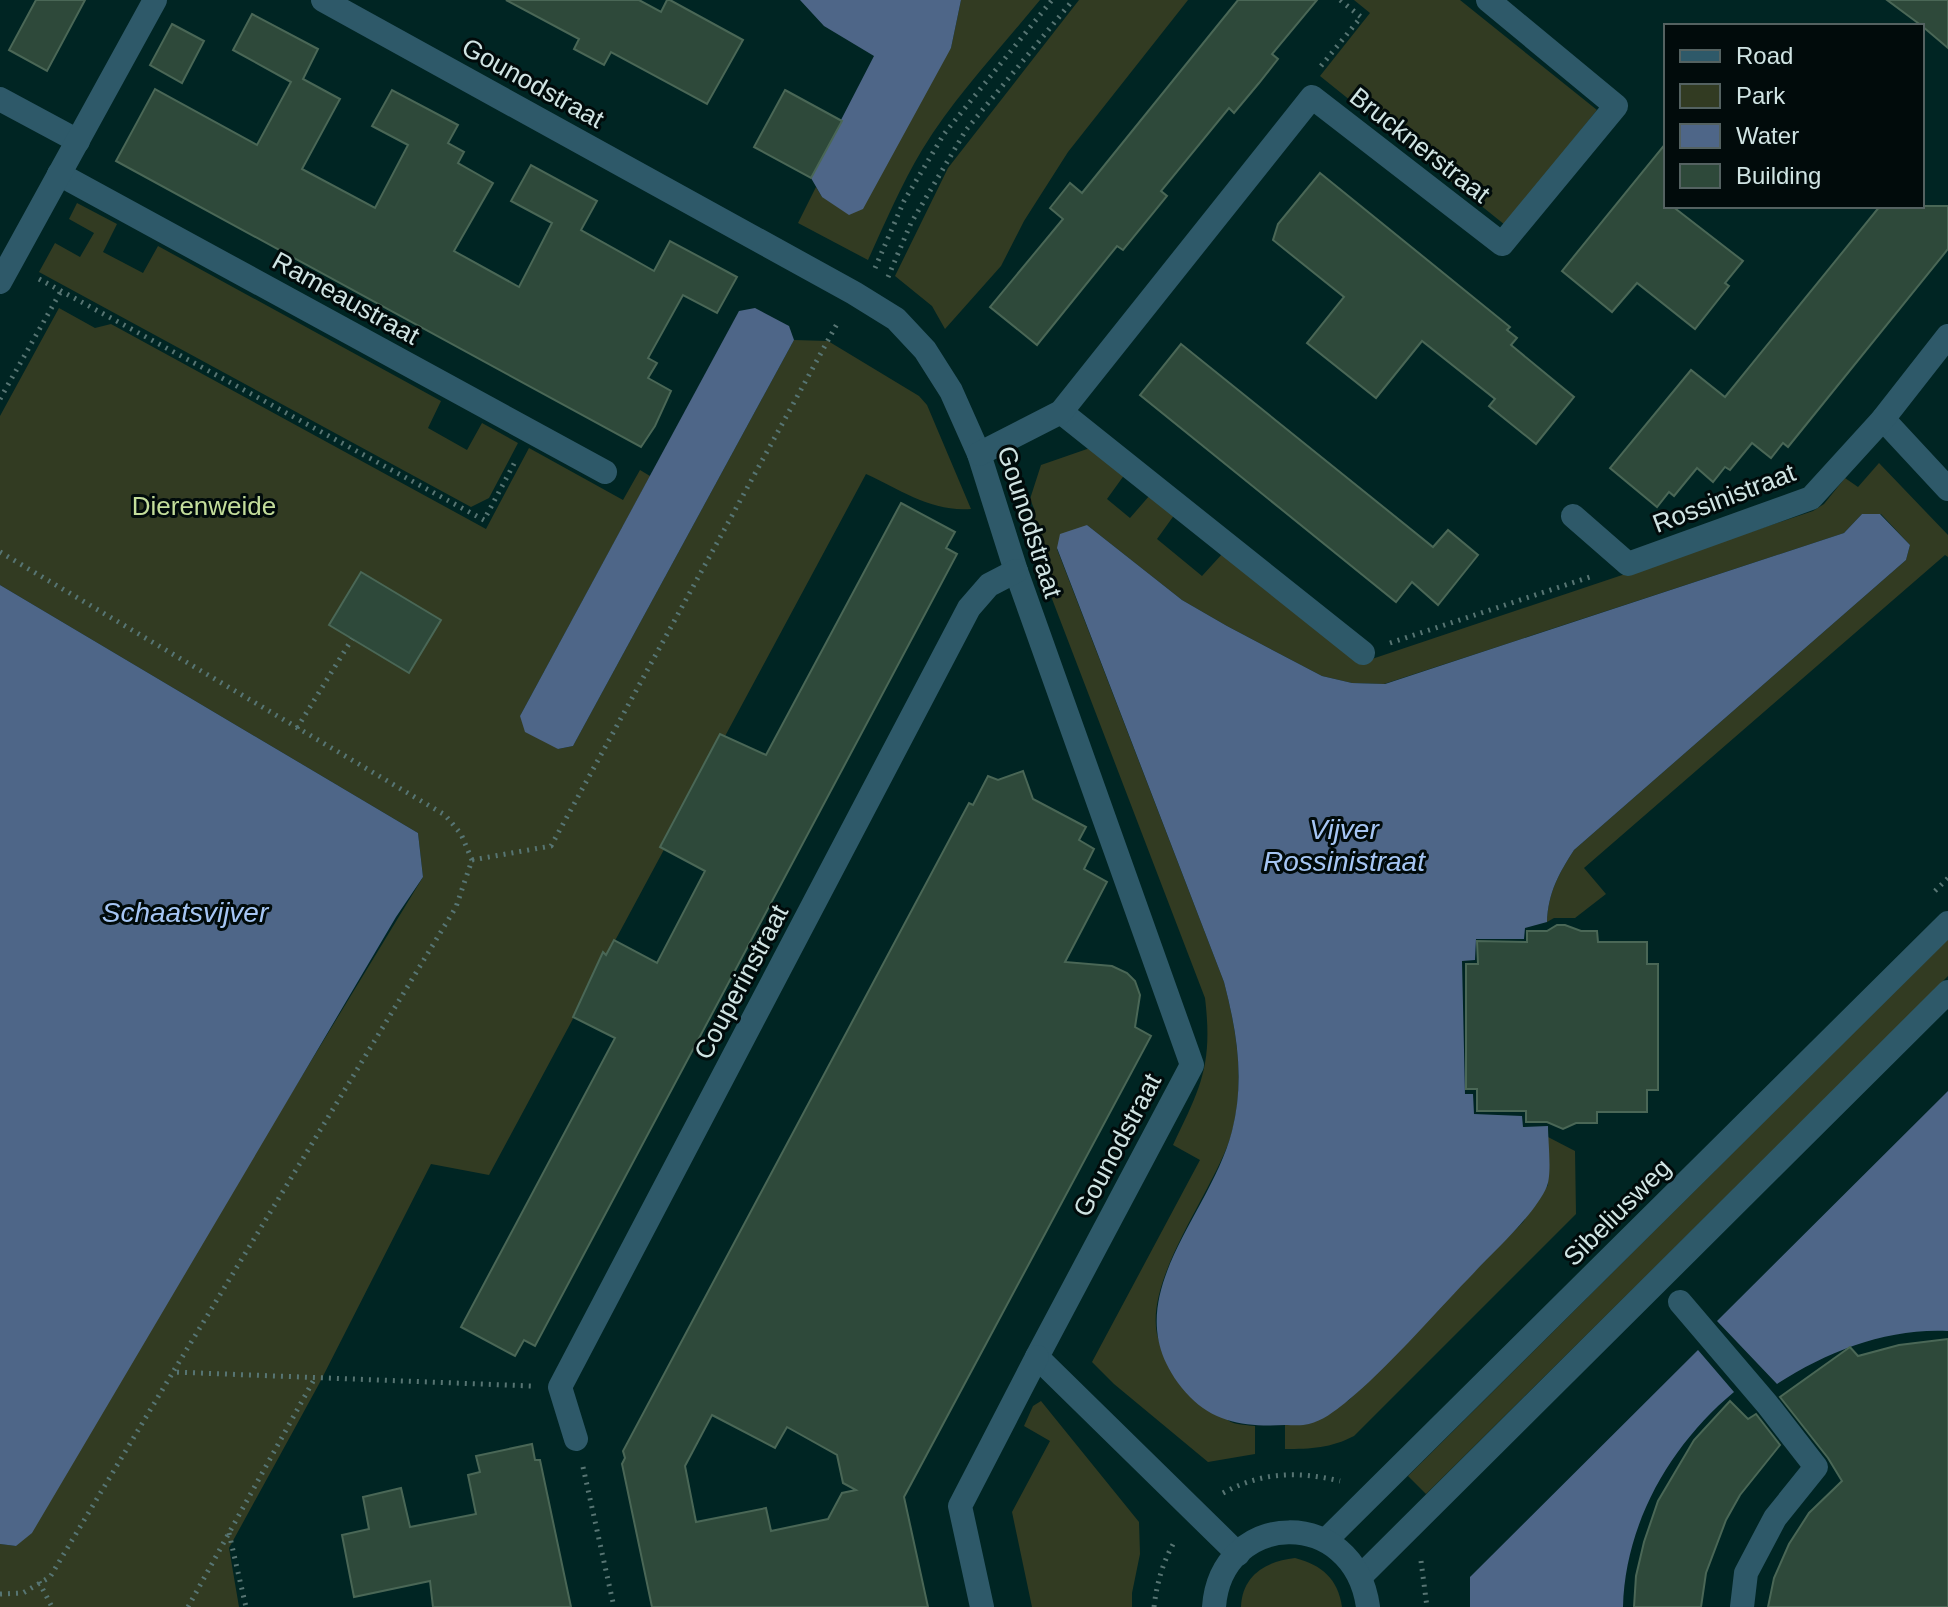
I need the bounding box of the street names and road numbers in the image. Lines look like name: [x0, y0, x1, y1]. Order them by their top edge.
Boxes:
street label: Gounodstraat: [457, 32, 610, 135]
street label: Brucknerstraat: [1344, 81, 1496, 209]
street label: Rameaustraat: [267, 245, 425, 351]
street label: Gounodstraat: [991, 442, 1069, 602]
street label: Rossinistraat: [1648, 457, 1800, 539]
street label: Couperinstraat: [688, 899, 795, 1064]
street label: Gounodstraat: [1067, 1068, 1168, 1222]
street label: Sibeliusweg: [1557, 1152, 1677, 1272]

